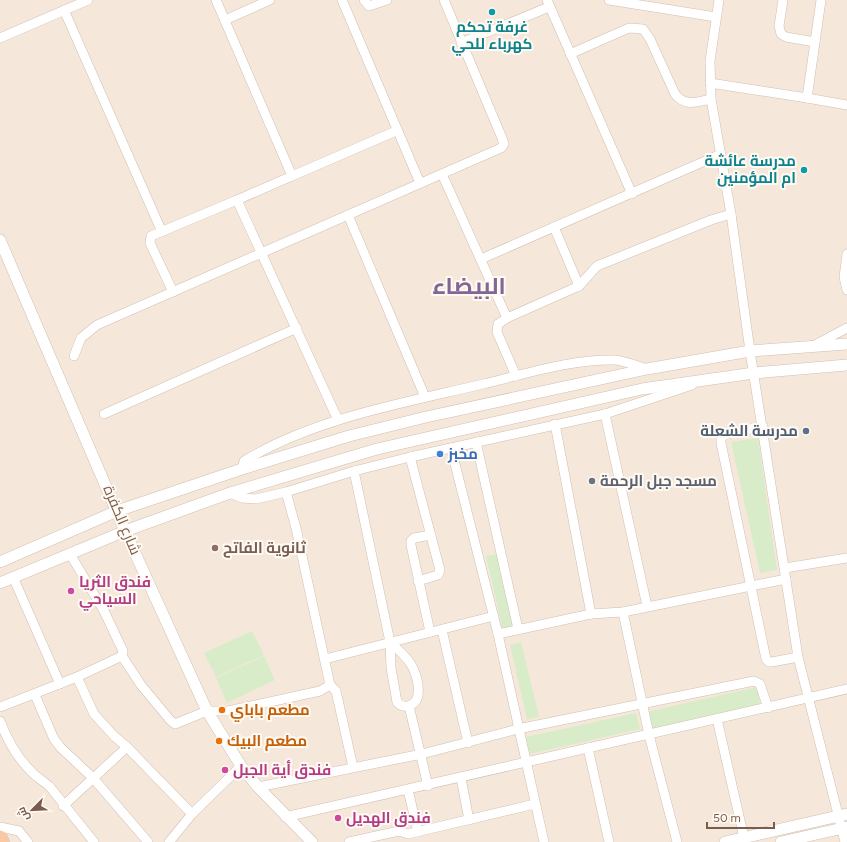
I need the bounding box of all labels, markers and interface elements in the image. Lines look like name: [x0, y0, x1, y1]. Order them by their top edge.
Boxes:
marker: غرفة تحكم كهرباء للحي: [487, 7, 497, 17]
place label: غرفة تحكم كهرباء للحي: [451, 18, 533, 56]
place label: مدرسة عائشة ام المؤمنين: [705, 152, 796, 188]
marker: مدرسة عائشة ام المؤمنين: [799, 165, 809, 175]
district label: البيضاء: [432, 272, 506, 300]
place label: مدرسة الشعلة: [700, 422, 798, 440]
marker: مدرسة الشعلة: [801, 426, 811, 436]
place label: مخبز: [447, 445, 478, 463]
marker: مخبز: [435, 449, 445, 459]
place label: مسجد جبل الرحمة: [600, 472, 717, 490]
marker: مسجد جبل الرحمة: [587, 476, 597, 486]
street label: شارع الكفرة: [97, 483, 145, 558]
place label: ثانوية الفاتح: [223, 539, 306, 558]
marker: ثانوية الفاتح: [210, 543, 220, 553]
place label: فندق الثريا السياحي: [79, 573, 151, 611]
marker: فندق الثريا السياحي: [66, 586, 76, 596]
place label: مطعم باباي: [230, 701, 310, 722]
marker: مطعم باباي: [217, 705, 227, 715]
place label: مطعم البيك: [227, 732, 307, 751]
marker: مطعم البيك: [214, 736, 224, 746]
place label: فندق أية الجبل: [233, 760, 331, 779]
marker: فندق أية الجبل: [220, 765, 230, 775]
north arrow: [12, 790, 52, 830]
scale bar: [707, 804, 774, 830]
text: ش: [15, 805, 32, 823]
place label: فندق الهديل: [346, 809, 431, 827]
text: 50 m: [713, 811, 741, 825]
marker: فندق الهديل: [333, 813, 343, 823]

